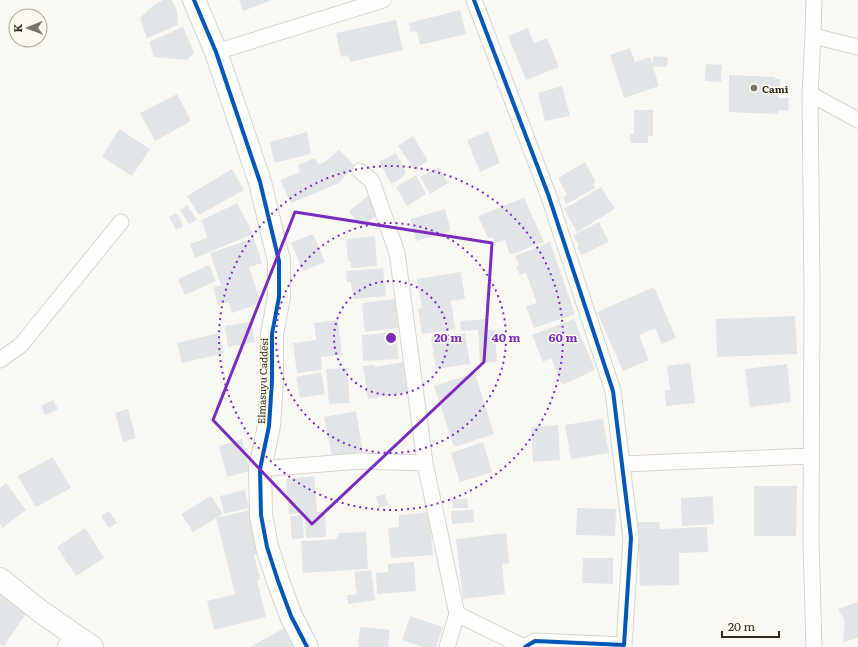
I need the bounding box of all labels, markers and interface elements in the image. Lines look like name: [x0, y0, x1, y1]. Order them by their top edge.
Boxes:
north arrow: [8, 8, 48, 48]
text: K: [9, 23, 25, 33]
place label: Cami: [762, 81, 789, 96]
marker: Cami: [749, 83, 759, 93]
text: 20 m: [434, 328, 462, 346]
text: 40 m: [492, 328, 521, 346]
text: 60 m: [549, 328, 577, 346]
centre of rings: [384, 331, 398, 345]
street label: Elmasuyu Caddesi: [253, 337, 271, 424]
scale bar: [722, 613, 779, 639]
text: 20 m: [728, 617, 755, 635]

